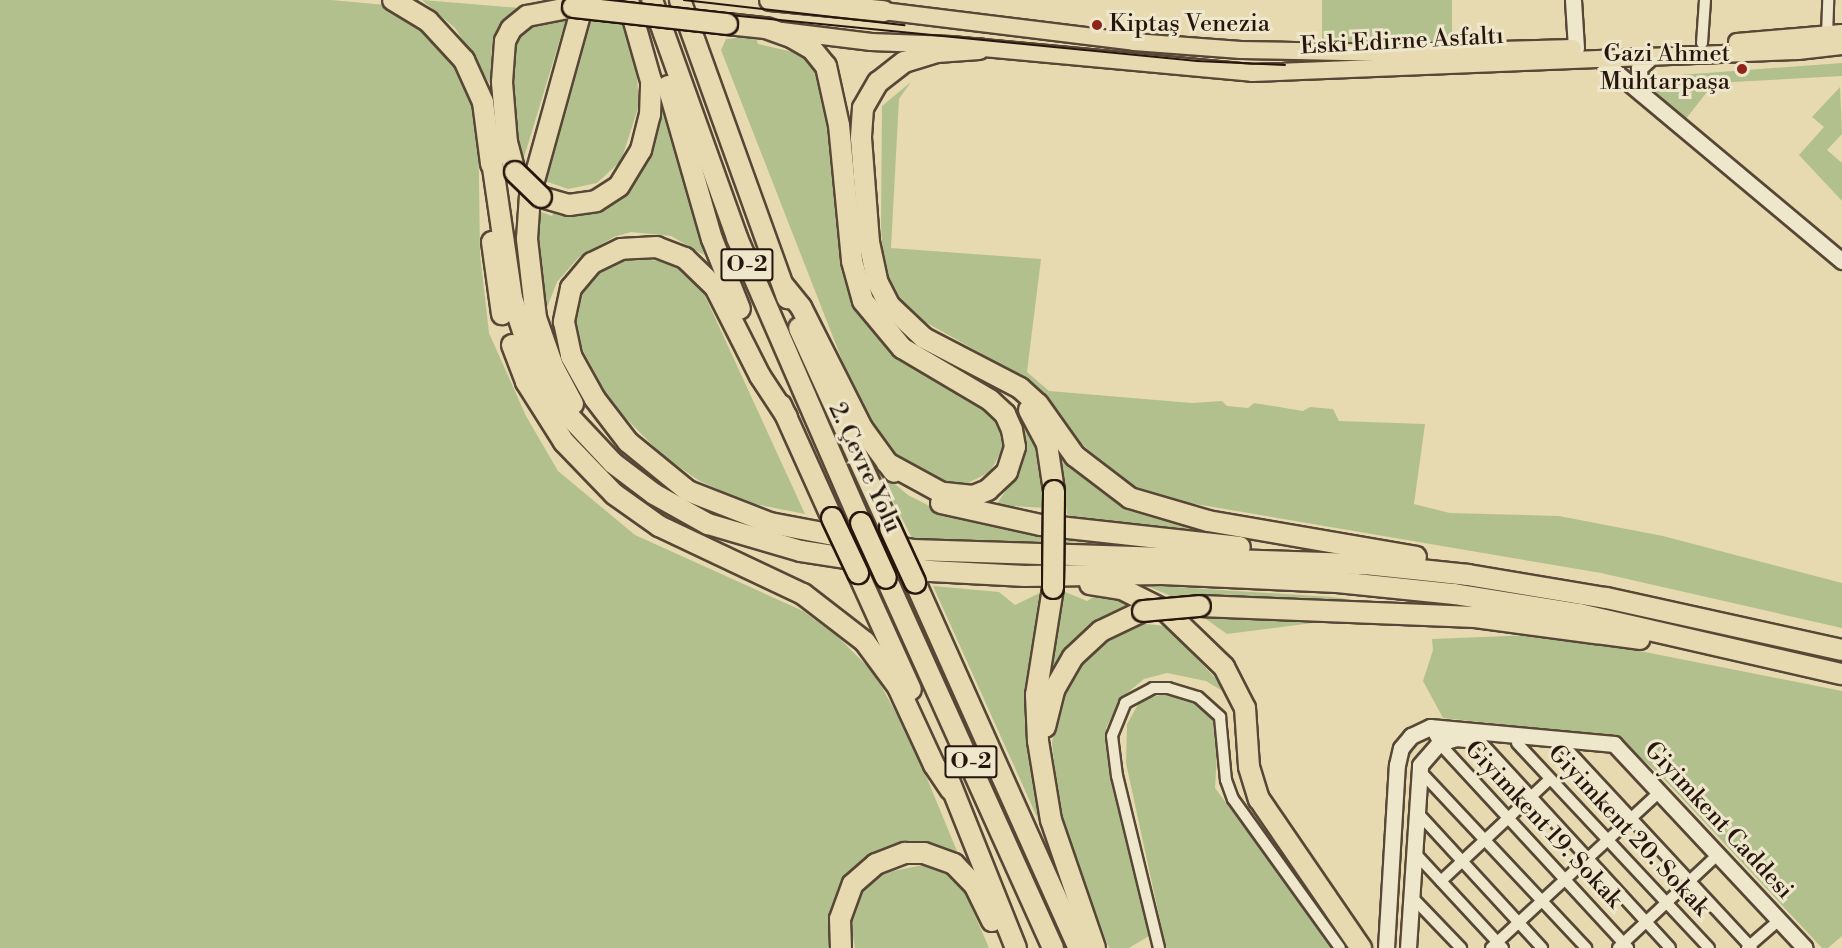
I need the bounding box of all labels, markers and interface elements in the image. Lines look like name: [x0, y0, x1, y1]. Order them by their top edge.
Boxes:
place label: Kiptaş Venezia: [1109, 11, 1270, 39]
marker: Kiptaş Venezia: [1090, 18, 1104, 32]
street label: Eski Edirne Asfaltı: [1299, 22, 1505, 62]
place label: Gazi Ahmet Muhtarpaşa: [1600, 41, 1730, 97]
marker: Gazi Ahmet Muhtarpaşa: [1735, 62, 1749, 76]
road number: O-2: [720, 246, 774, 284]
street label: 2. Çevre Yolu: [821, 398, 907, 538]
street label: Giyimkent 19. Sokak: [1458, 735, 1628, 915]
street label: Giyimkent Caddesi: [1638, 736, 1798, 906]
street label: Giyimkent 20. Sokak: [1541, 739, 1715, 923]
road number: O-2: [944, 743, 998, 781]

